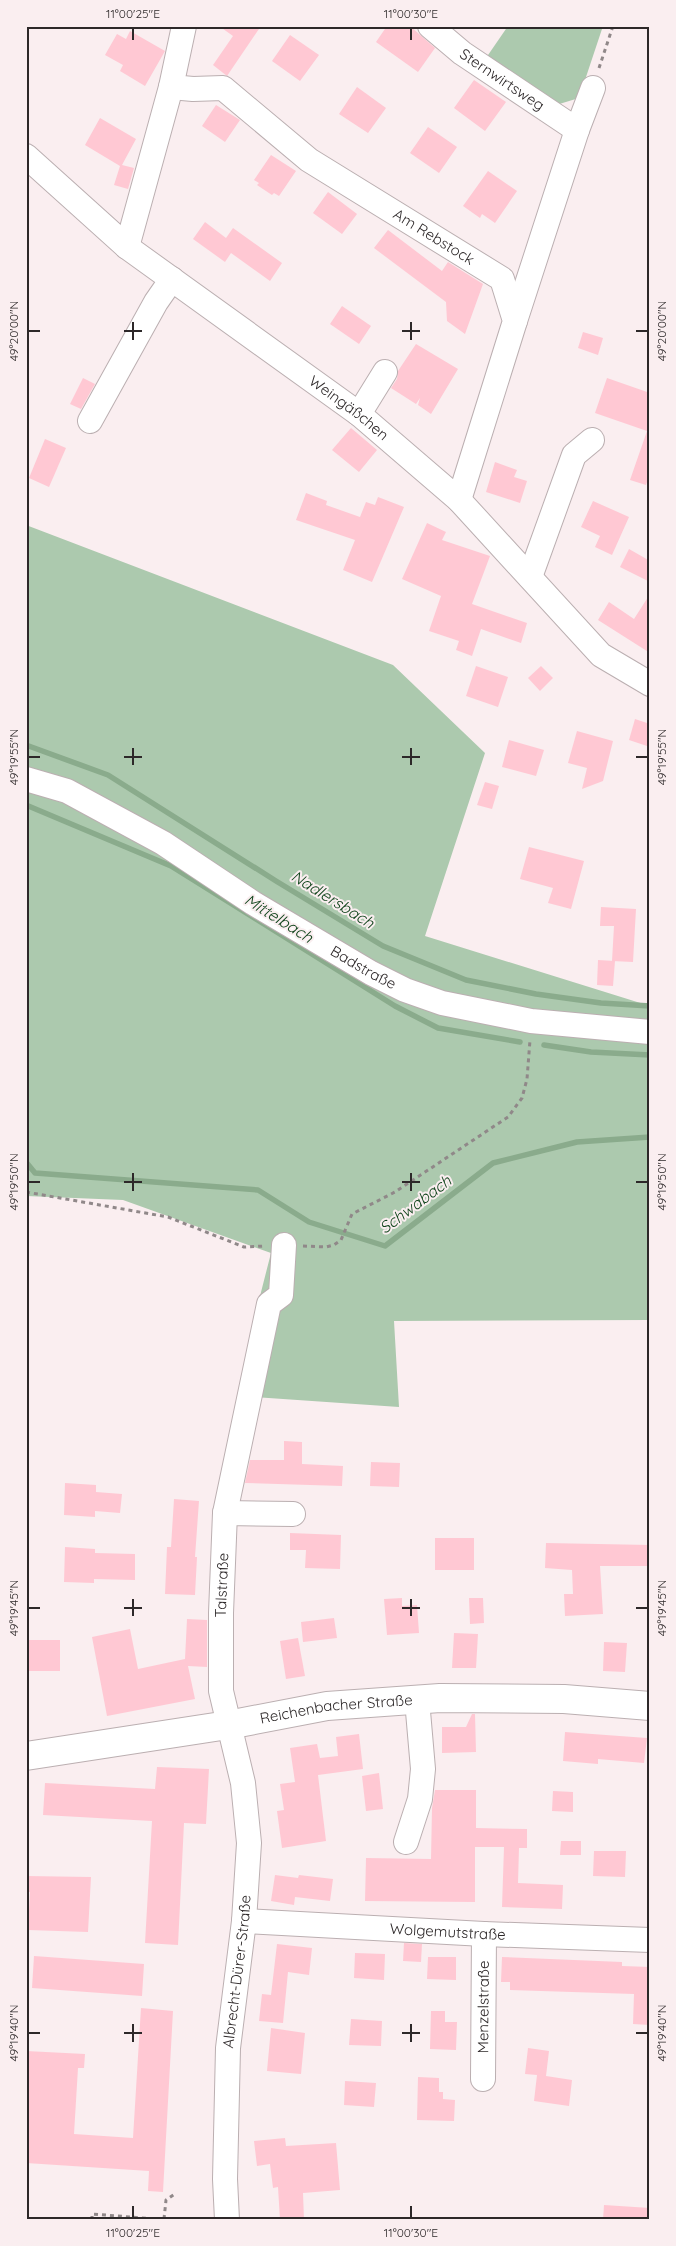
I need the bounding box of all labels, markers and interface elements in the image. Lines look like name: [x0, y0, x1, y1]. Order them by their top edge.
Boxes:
text: 11°00'25"E: [106, 6, 160, 21]
text: 11°00'30"E: [384, 6, 438, 21]
street label: Sternwirtsweg: [456, 44, 548, 115]
street label: Am Rebstock: [390, 204, 478, 269]
text: 49°20'00"N: [6, 301, 21, 361]
text: 49°20'00"N: [654, 301, 669, 361]
street label: Weingäßchen: [305, 371, 393, 444]
text: 49°19'55"N: [6, 729, 21, 785]
text: 49°19'55"N: [654, 729, 669, 785]
water label: Nadlersbach: [288, 866, 379, 933]
water label: Mittelbach: [241, 889, 318, 947]
street label: Badstraße: [327, 941, 400, 993]
text: 49°19'50"N: [6, 1153, 21, 1211]
text: 49°19'50"N: [654, 1153, 669, 1211]
water label: Schwabach: [375, 1170, 456, 1238]
street label: Talstraße: [211, 1553, 232, 1617]
text: 49°19'45"N: [6, 1580, 21, 1636]
text: 49°19'45"N: [654, 1580, 669, 1636]
street label: Reichenbacher Straße: [258, 1690, 413, 1728]
street label: Albrecht-Dürer-Straße: [218, 1894, 255, 2049]
street label: Wolgemutstraße: [389, 1919, 506, 1944]
street label: Menzelstraße: [473, 1960, 493, 2054]
text: 49°19'40"N: [6, 2004, 21, 2062]
text: 49°19'40"N: [654, 2004, 669, 2062]
text: 11°00'25"E: [106, 2225, 160, 2240]
text: 11°00'30"E: [384, 2225, 438, 2240]

